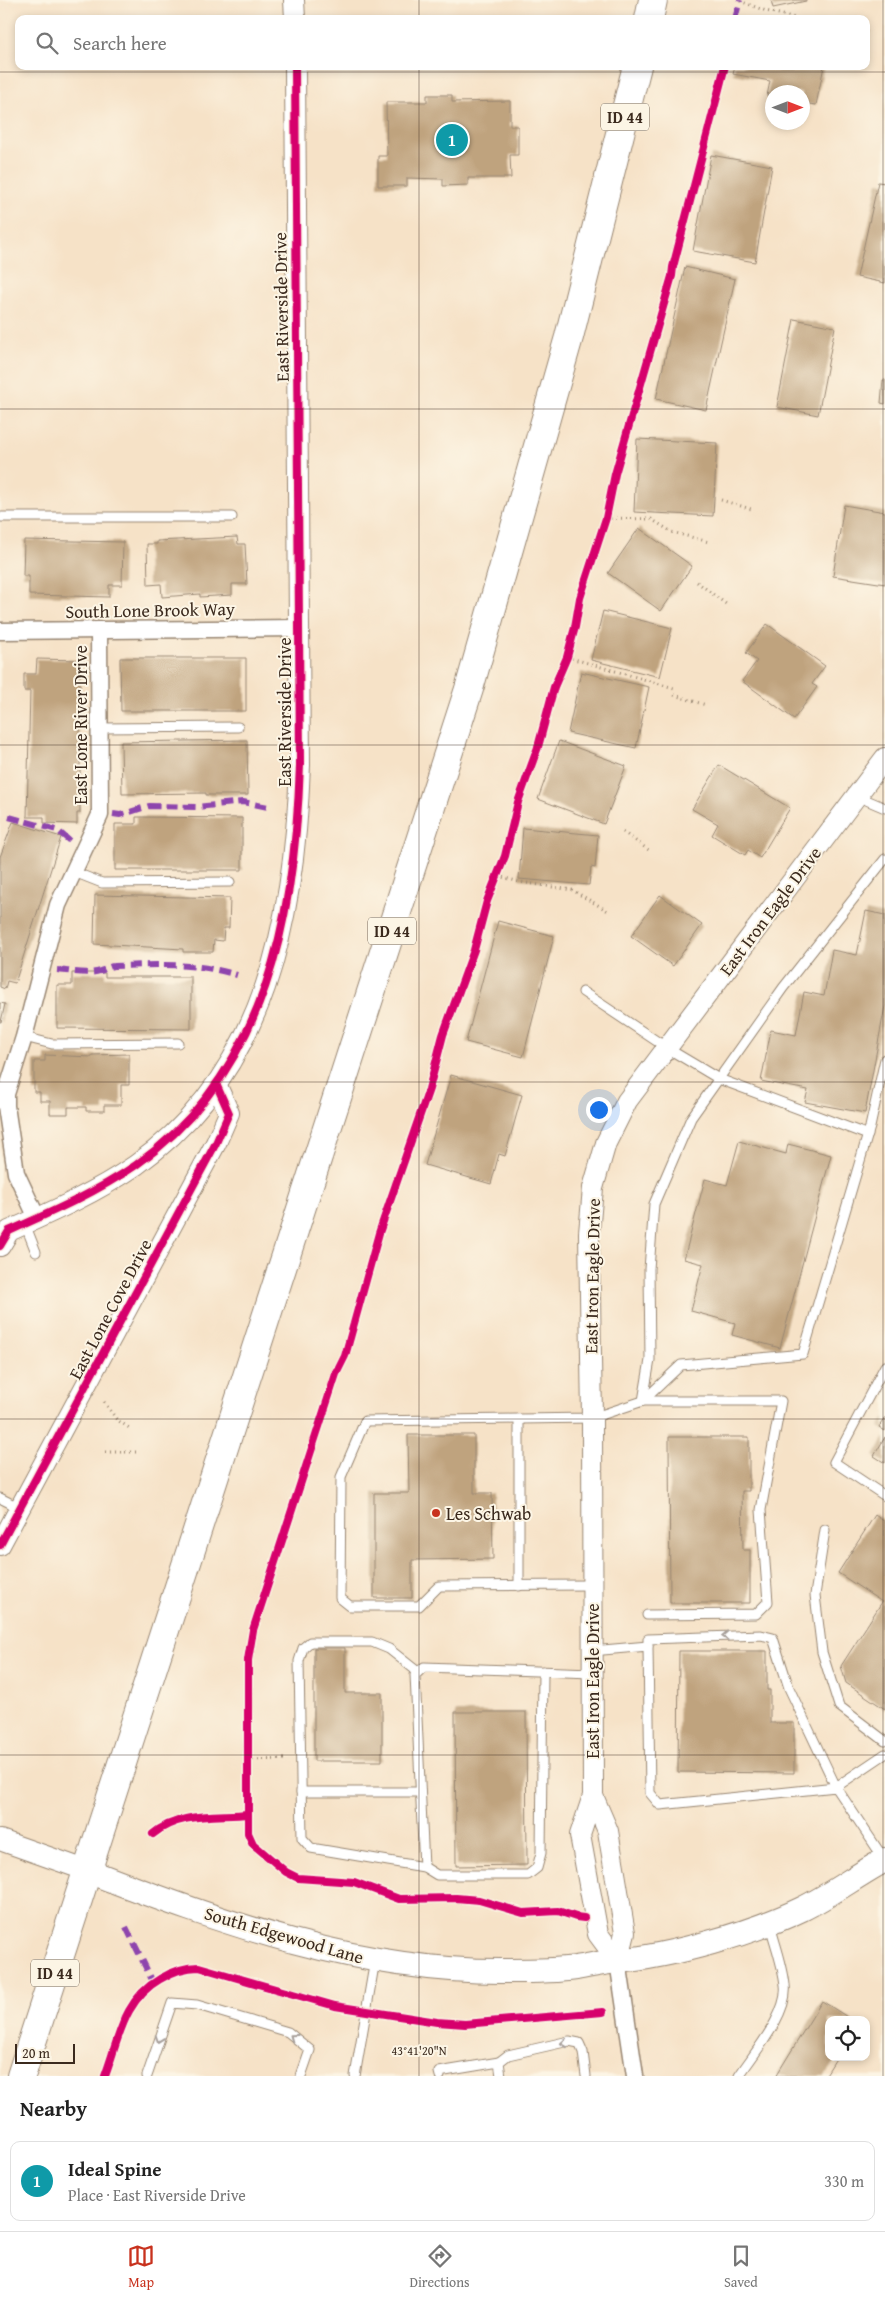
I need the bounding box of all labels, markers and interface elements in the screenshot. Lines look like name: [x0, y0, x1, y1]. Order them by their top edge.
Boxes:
search box: [15, 15, 870, 70]
icon: search: [33, 29, 61, 57]
text: Search here: [73, 29, 167, 57]
north arrow: [765, 85, 810, 130]
road number: ID 44: [601, 104, 649, 130]
pin: 1: [436, 121, 468, 159]
street label: East Riverside Drive: [266, 232, 296, 382]
street label: South Lone Brook Way: [65, 595, 235, 625]
street label: East Riverside Drive: [271, 637, 298, 787]
street label: East Lone River Drive: [67, 645, 94, 805]
street label: East Iron Eagle Drive: [712, 841, 828, 981]
road number: ID 44: [368, 918, 416, 944]
your location: [586, 1097, 612, 1123]
street label: East Iron Eagle Drive: [577, 1198, 607, 1354]
street label: East Lone Cove Drive: [62, 1234, 158, 1384]
place label: Les Schwab: [446, 1500, 531, 1527]
marker: Les Schwab: [430, 1507, 442, 1519]
street label: East Iron Eagle Drive: [579, 1603, 606, 1759]
one-way arrow: [721, 1631, 729, 1642]
street label: South Edgewood Lane: [201, 1899, 367, 1971]
road number: ID 44: [31, 1960, 79, 1986]
map controls: [825, 2016, 870, 2061]
button: locate: [825, 2016, 870, 2061]
one-way arrow: [289, 2034, 299, 2043]
one-way arrow: [155, 2035, 165, 2043]
one-way arrow: [560, 2037, 568, 2048]
scale bar: [15, 2041, 75, 2064]
text: 43°41'20"N: [391, 2042, 447, 2059]
text: 20 m: [22, 2043, 50, 2063]
text: Nearby: [20, 2093, 87, 2124]
text: Ideal Spine: [68, 2155, 162, 2183]
text: 1: [33, 2169, 41, 2193]
text: 330 m: [824, 2169, 864, 2193]
text: Place · East Riverside Drive: [68, 2183, 246, 2207]
tab: Map: [127, 2242, 155, 2292]
tab: Directions: [409, 2242, 470, 2292]
tab: Saved: [724, 2242, 758, 2292]

